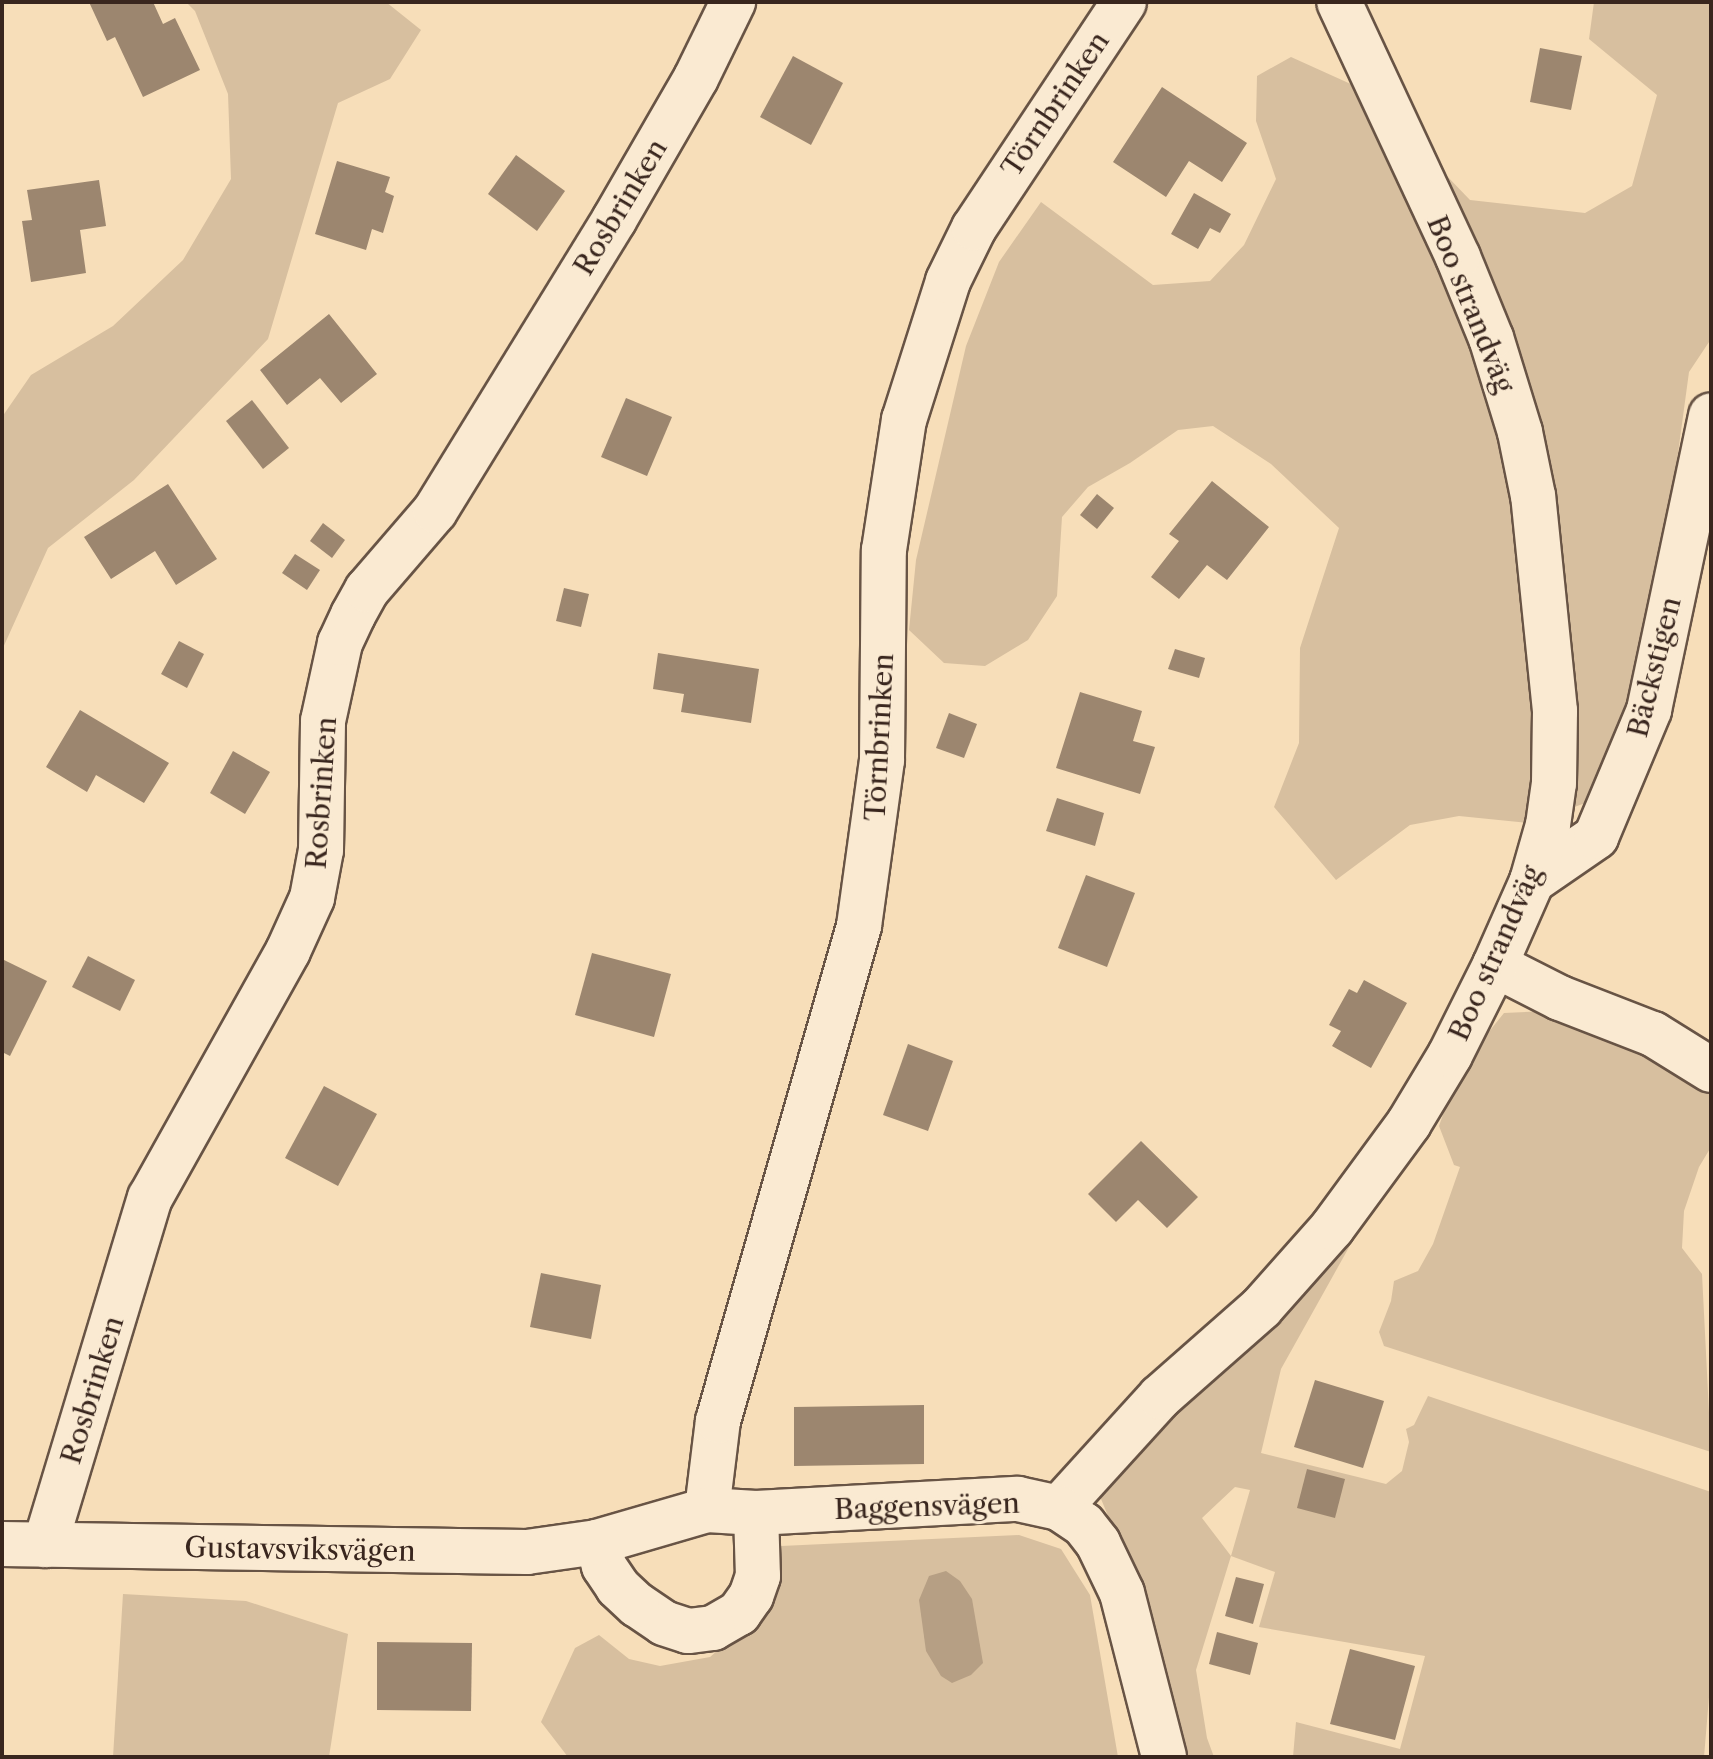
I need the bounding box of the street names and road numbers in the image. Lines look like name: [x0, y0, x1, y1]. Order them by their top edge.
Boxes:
street label: Törnbrinken: [994, 25, 1116, 183]
street label: Rosbrinken: [566, 133, 674, 281]
street label: Boo strandväg: [1420, 211, 1522, 397]
street label: Bäckstigen: [1620, 593, 1688, 741]
street label: Törnbrinken: [858, 652, 900, 822]
street label: Rosbrinken: [299, 716, 343, 870]
street label: Boo strandväg: [1441, 860, 1549, 1046]
street label: Rosbrinken: [54, 1312, 130, 1468]
street label: Baggensvägen: [834, 1486, 1020, 1526]
street label: Gustavsviksvägen: [184, 1530, 416, 1568]

